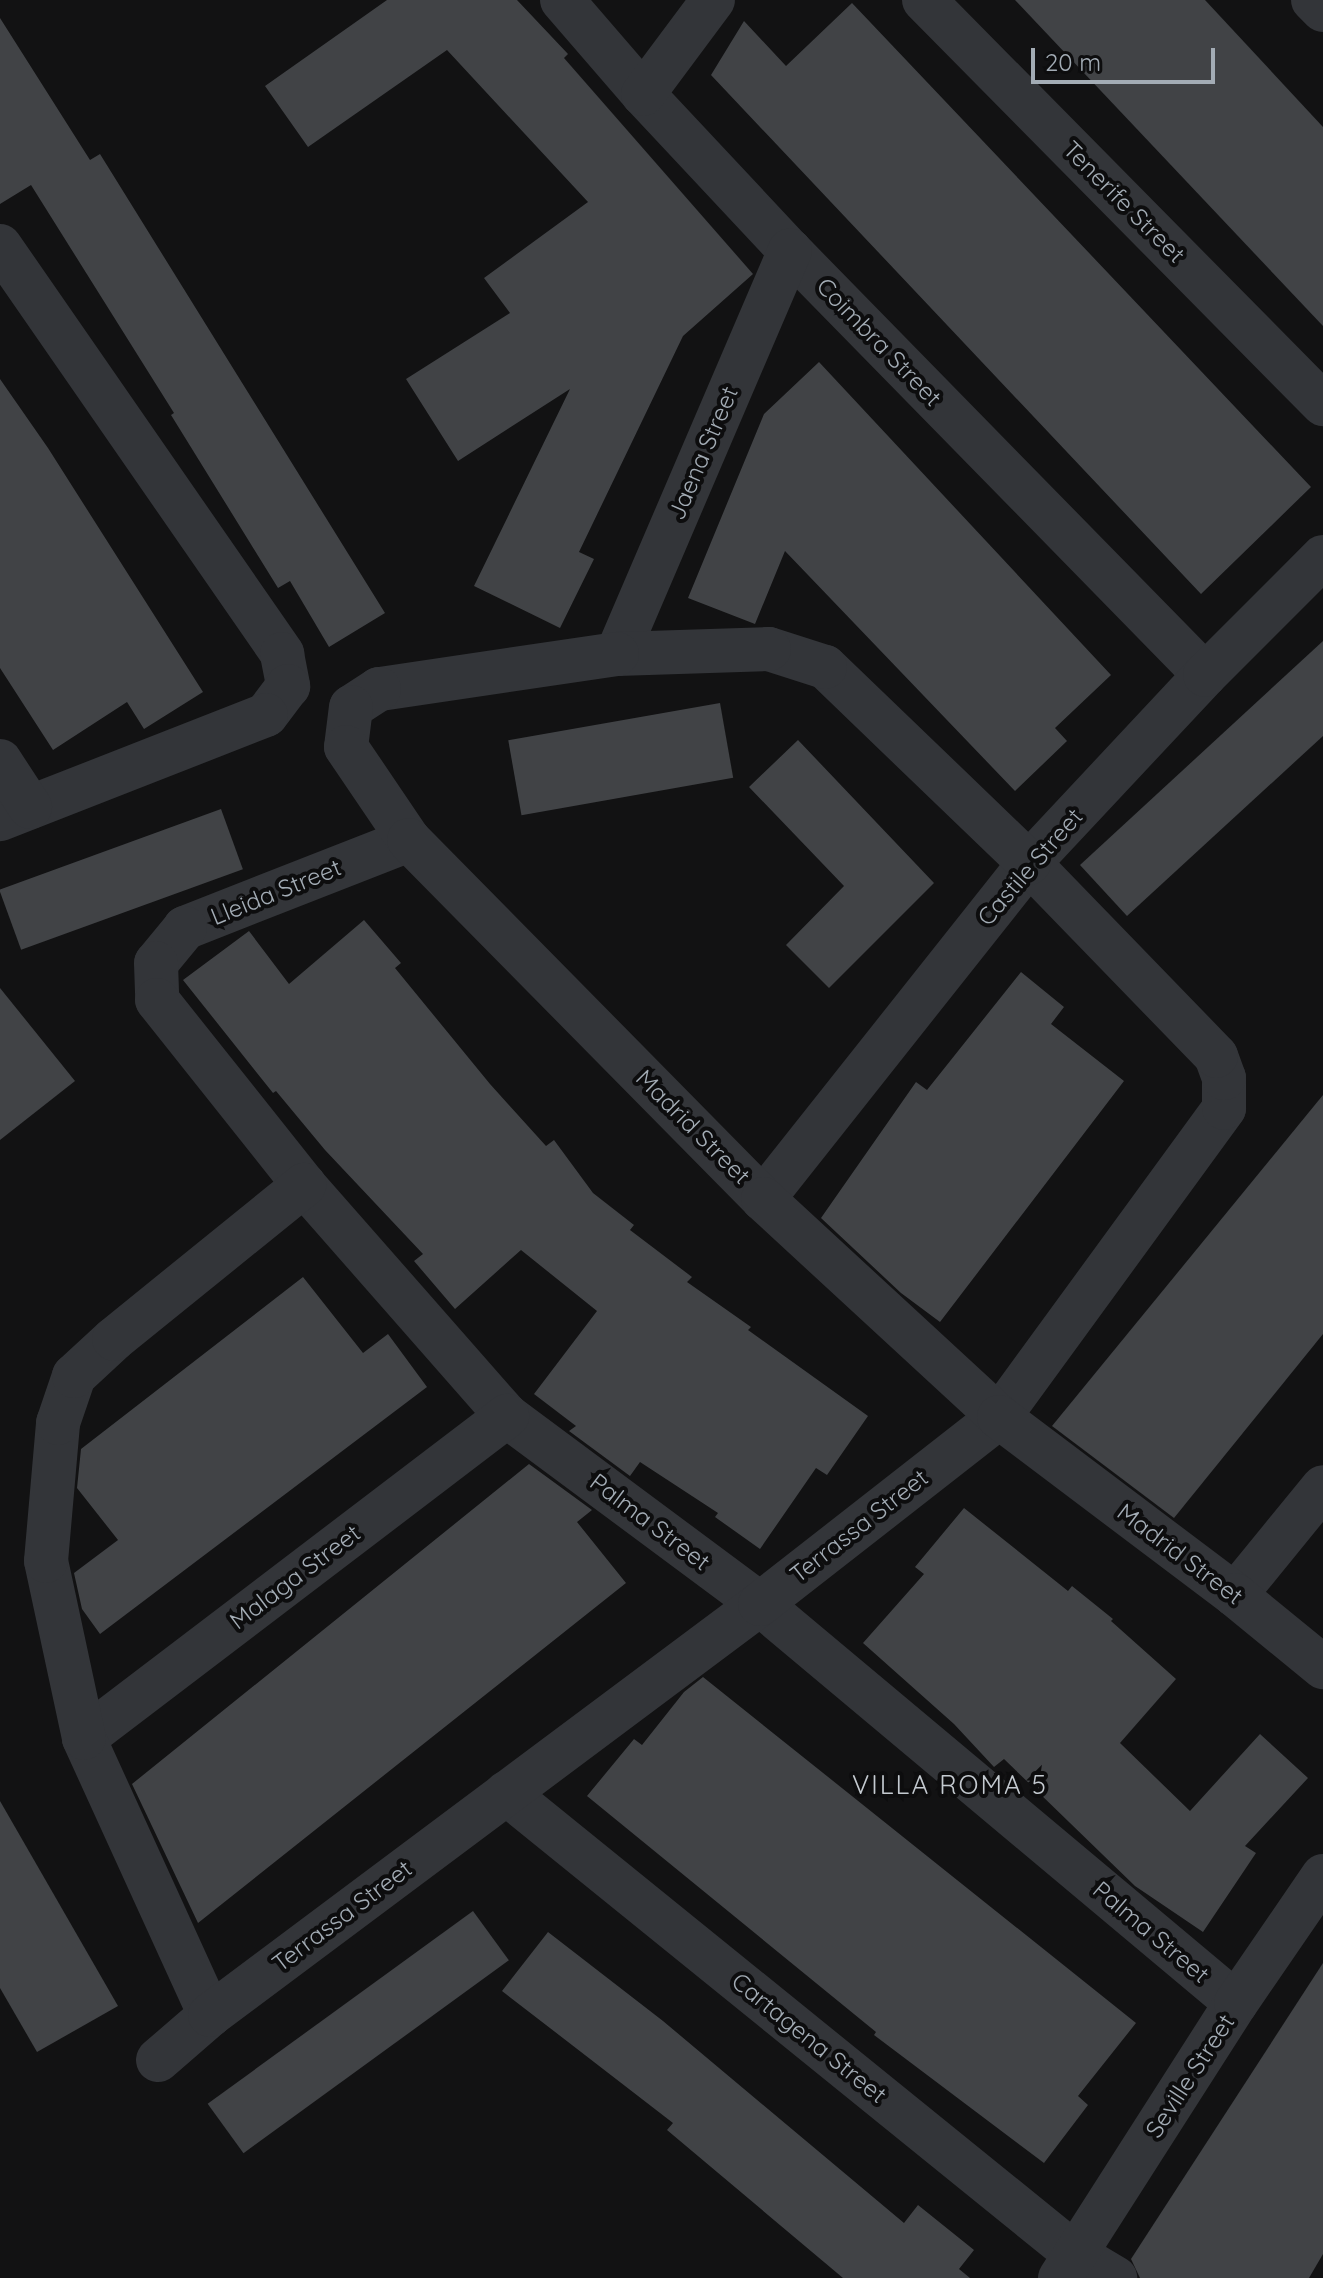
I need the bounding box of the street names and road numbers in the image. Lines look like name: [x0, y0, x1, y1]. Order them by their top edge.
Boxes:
street label: Tenerife Street: [1057, 135, 1191, 269]
street label: Coimbra Street: [811, 272, 947, 412]
street label: Jaena Street: [662, 382, 744, 524]
street label: Castile Street: [971, 803, 1089, 931]
street label: Lleida Street: [207, 853, 345, 931]
street label: Madrid Street: [630, 1064, 756, 1190]
street label: Terrassa Street: [784, 1463, 934, 1589]
street label: Palma Street: [584, 1468, 716, 1576]
street label: Madrid Street: [1111, 1497, 1249, 1611]
street label: Malaga Street: [224, 1519, 366, 1635]
street label: Terrassa Street: [267, 1854, 417, 1978]
street label: Palma Street: [1087, 1875, 1215, 1989]
street label: Cartagena Street: [726, 1967, 892, 2109]
street label: Seville Street: [1139, 2009, 1241, 2143]

